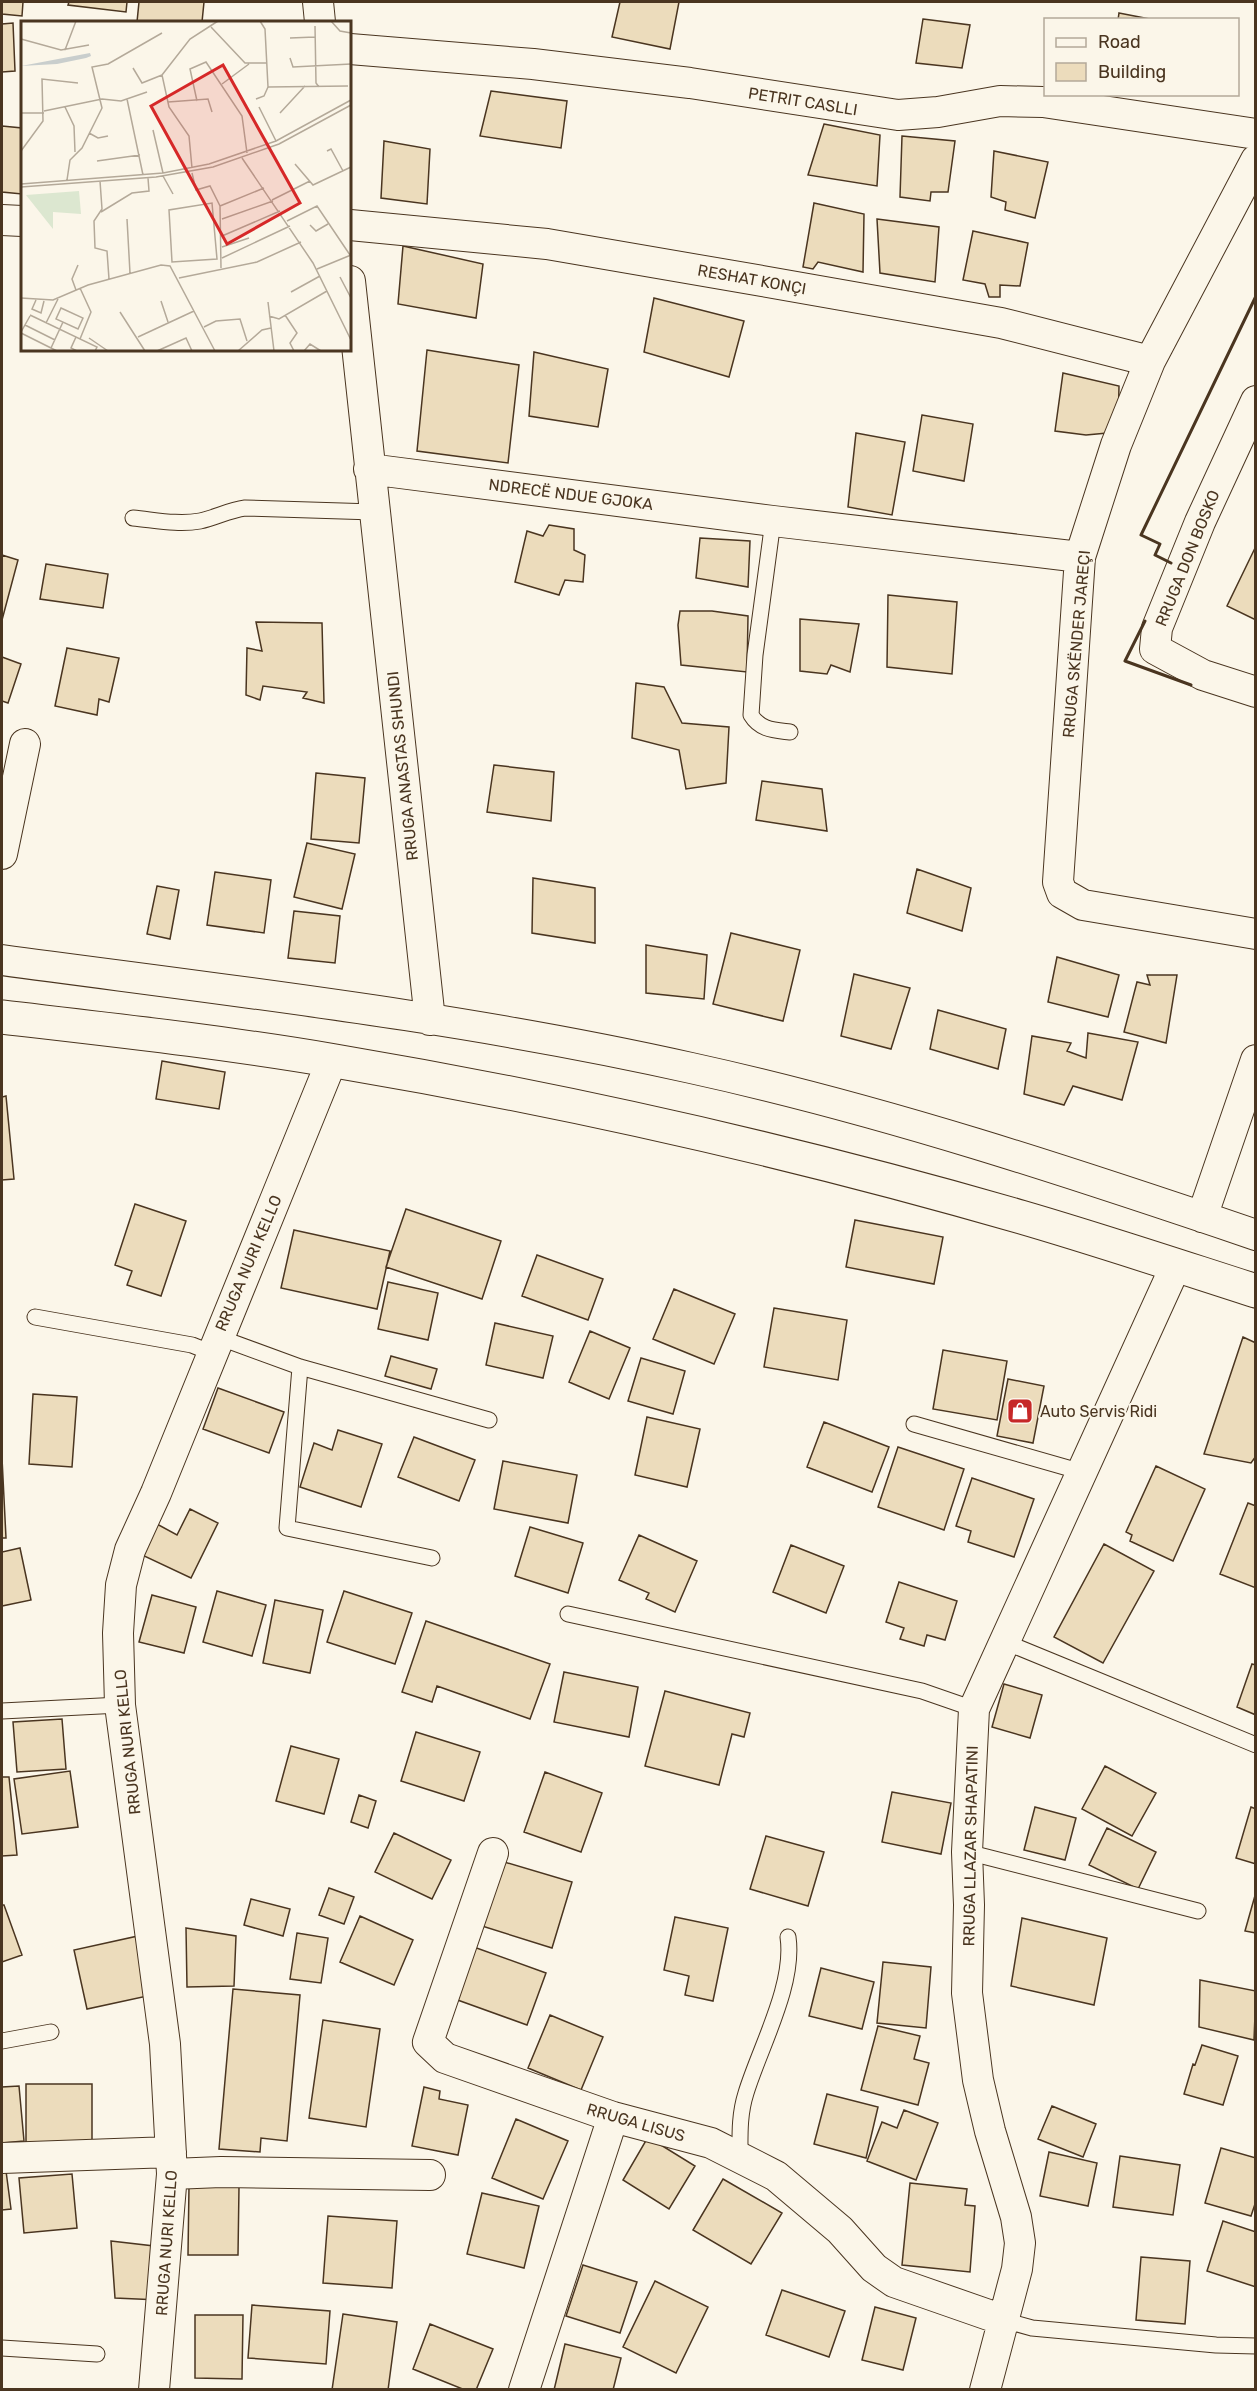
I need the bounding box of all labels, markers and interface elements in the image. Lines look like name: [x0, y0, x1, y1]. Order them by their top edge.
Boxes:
legend: [1044, 18, 1239, 96]
inset map: [21, 21, 351, 351]
text: Road: [1098, 31, 1141, 53]
text: Building: [1098, 61, 1166, 83]
street label: PETRIT CASLLI: [747, 83, 859, 120]
street label: RESHAT KONÇI: [696, 261, 808, 298]
street label: NDRECË NDUE GJOKA: [488, 475, 655, 514]
street label: RRUGA DON BOSKO: [1151, 487, 1223, 629]
street label: RRUGA SKËNDER JAREÇI: [1059, 549, 1094, 739]
street label: RRUGA ANASTAS SHUNDI: [383, 670, 422, 862]
street label: RRUGA NURI KELLO: [211, 1192, 286, 1334]
shop icon: Auto Servis Ridi: [1005, 1396, 1035, 1426]
place label: Auto Servis Ridi: [1040, 1402, 1157, 1421]
street label: RRUGA NURI KELLO: [110, 1668, 145, 1816]
street label: RRUGA LLAZAR SHAPATINI: [959, 1745, 982, 1947]
street label: RRUGA LISUS: [584, 2099, 687, 2146]
street label: RRUGA NURI KELLO: [152, 2169, 181, 2317]

